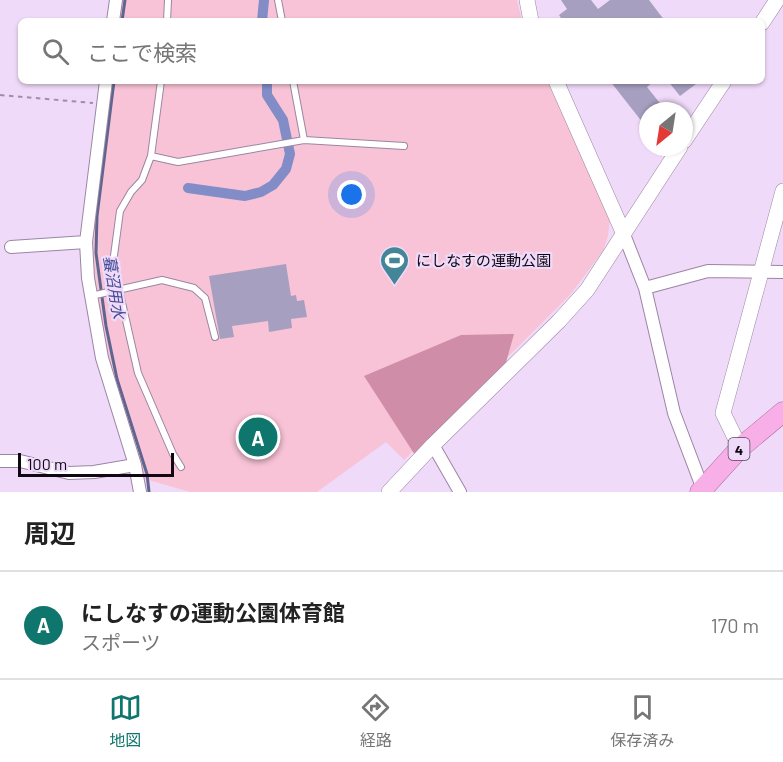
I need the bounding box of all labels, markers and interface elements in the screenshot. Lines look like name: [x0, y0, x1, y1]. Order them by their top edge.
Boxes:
search box: [18, 18, 765, 84]
icon: search: [39, 35, 72, 68]
text: ここで検索: [87, 39, 197, 65]
north arrow: [639, 102, 693, 156]
your location: [337, 180, 366, 209]
sports icon: にしなすの運動公園: [379, 244, 411, 286]
place label: にしなすの運動公園: [416, 251, 551, 269]
water label: 蟇沼用水: [101, 254, 130, 322]
pin: A: [238, 414, 278, 460]
road number: 4: [728, 438, 750, 460]
scale bar: [18, 450, 174, 478]
text: 100 m: [27, 454, 67, 473]
text: 周辺: [24, 517, 76, 548]
text: にしなすの運動公園体育館: [81, 599, 345, 625]
text: A: [37, 613, 50, 637]
text: 170 m: [711, 613, 759, 637]
text: スポーツ: [81, 630, 161, 654]
tab: 地図: [109, 691, 142, 751]
tab: 経路: [359, 691, 392, 751]
tab: 保存済み: [610, 691, 674, 751]

